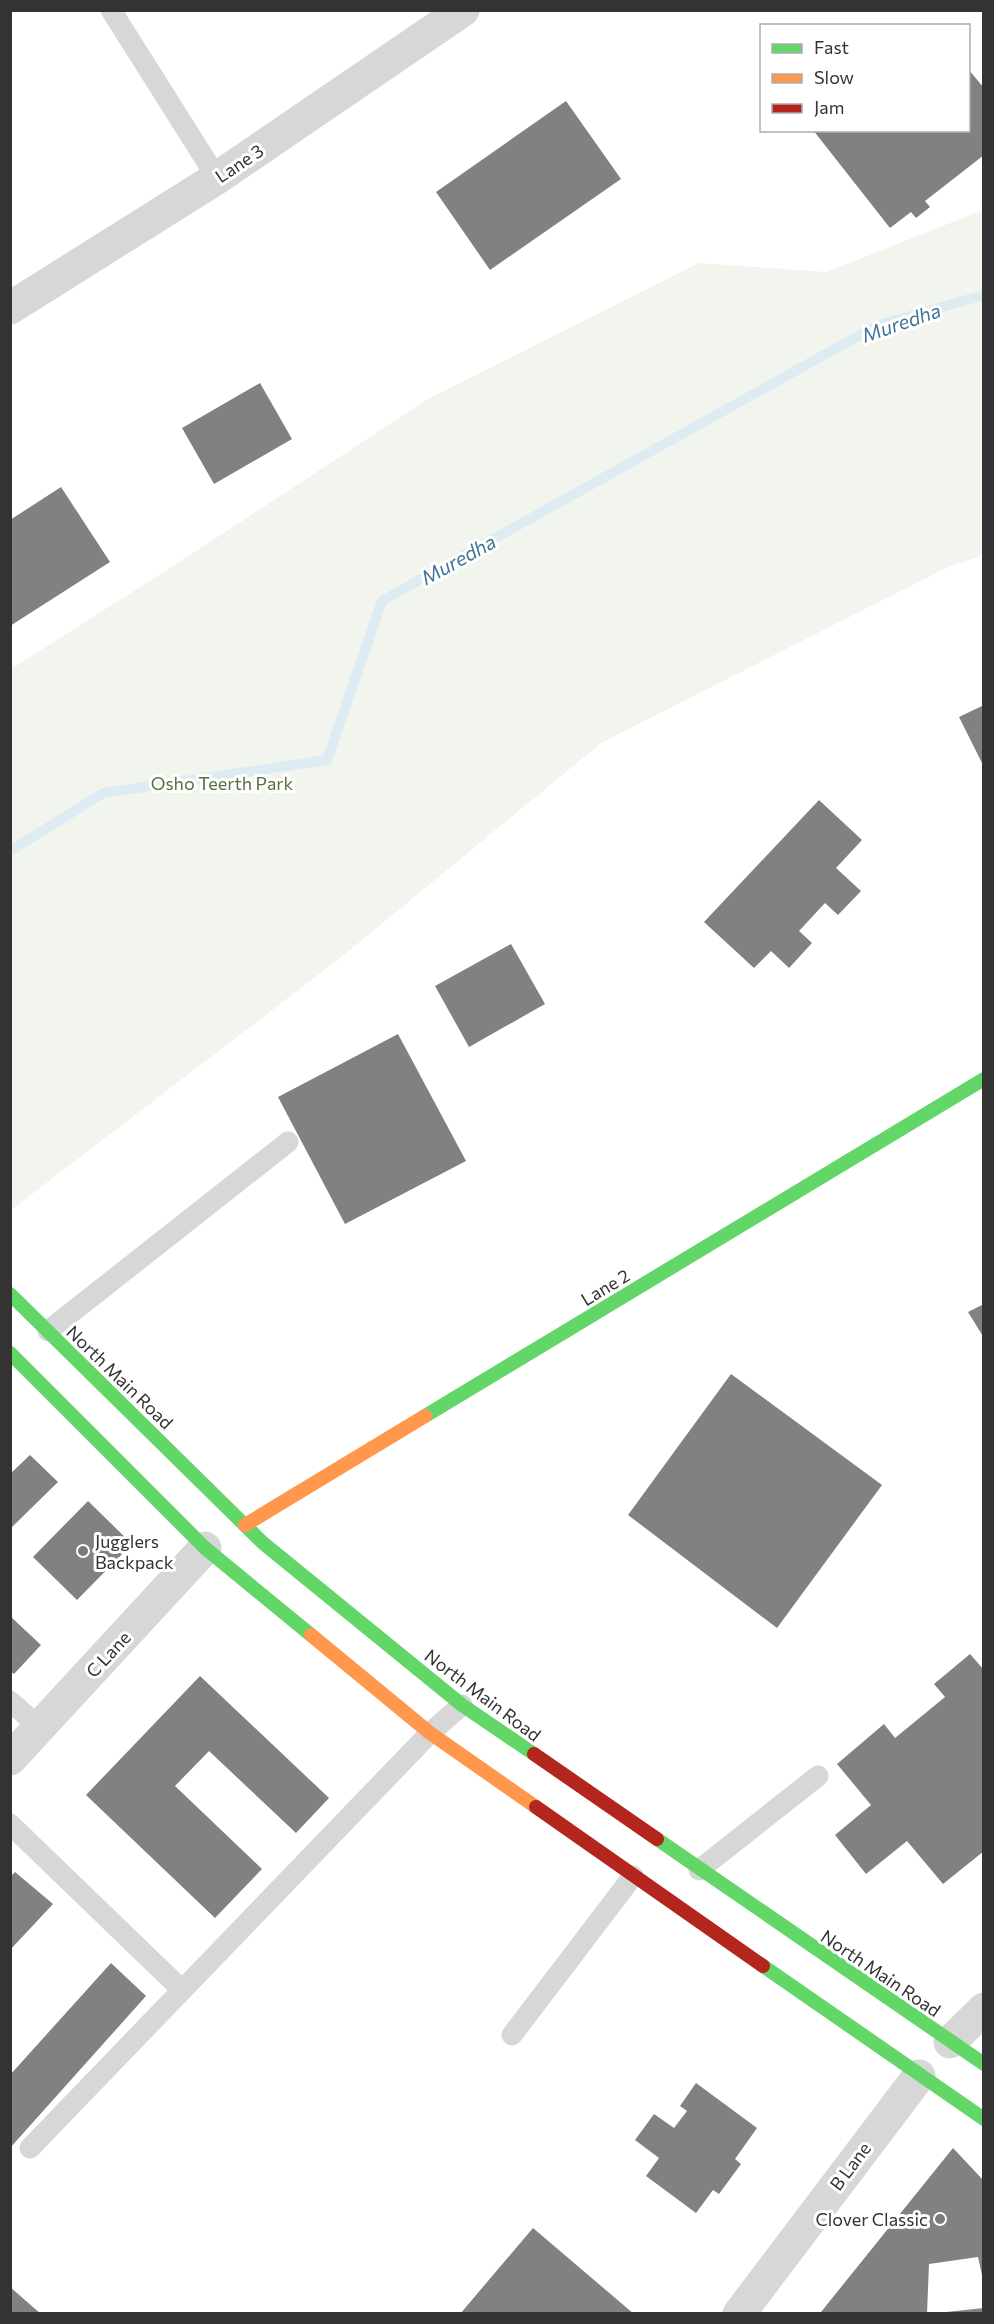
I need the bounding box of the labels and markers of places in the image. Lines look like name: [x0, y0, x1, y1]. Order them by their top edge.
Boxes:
place label: Jugglers Backpack: [95, 1530, 174, 1573]
marker: Jugglers Backpack: [76, 1544, 90, 1558]
place label: Clover Classic: [815, 2208, 928, 2230]
marker: Clover Classic: [933, 2212, 947, 2226]

